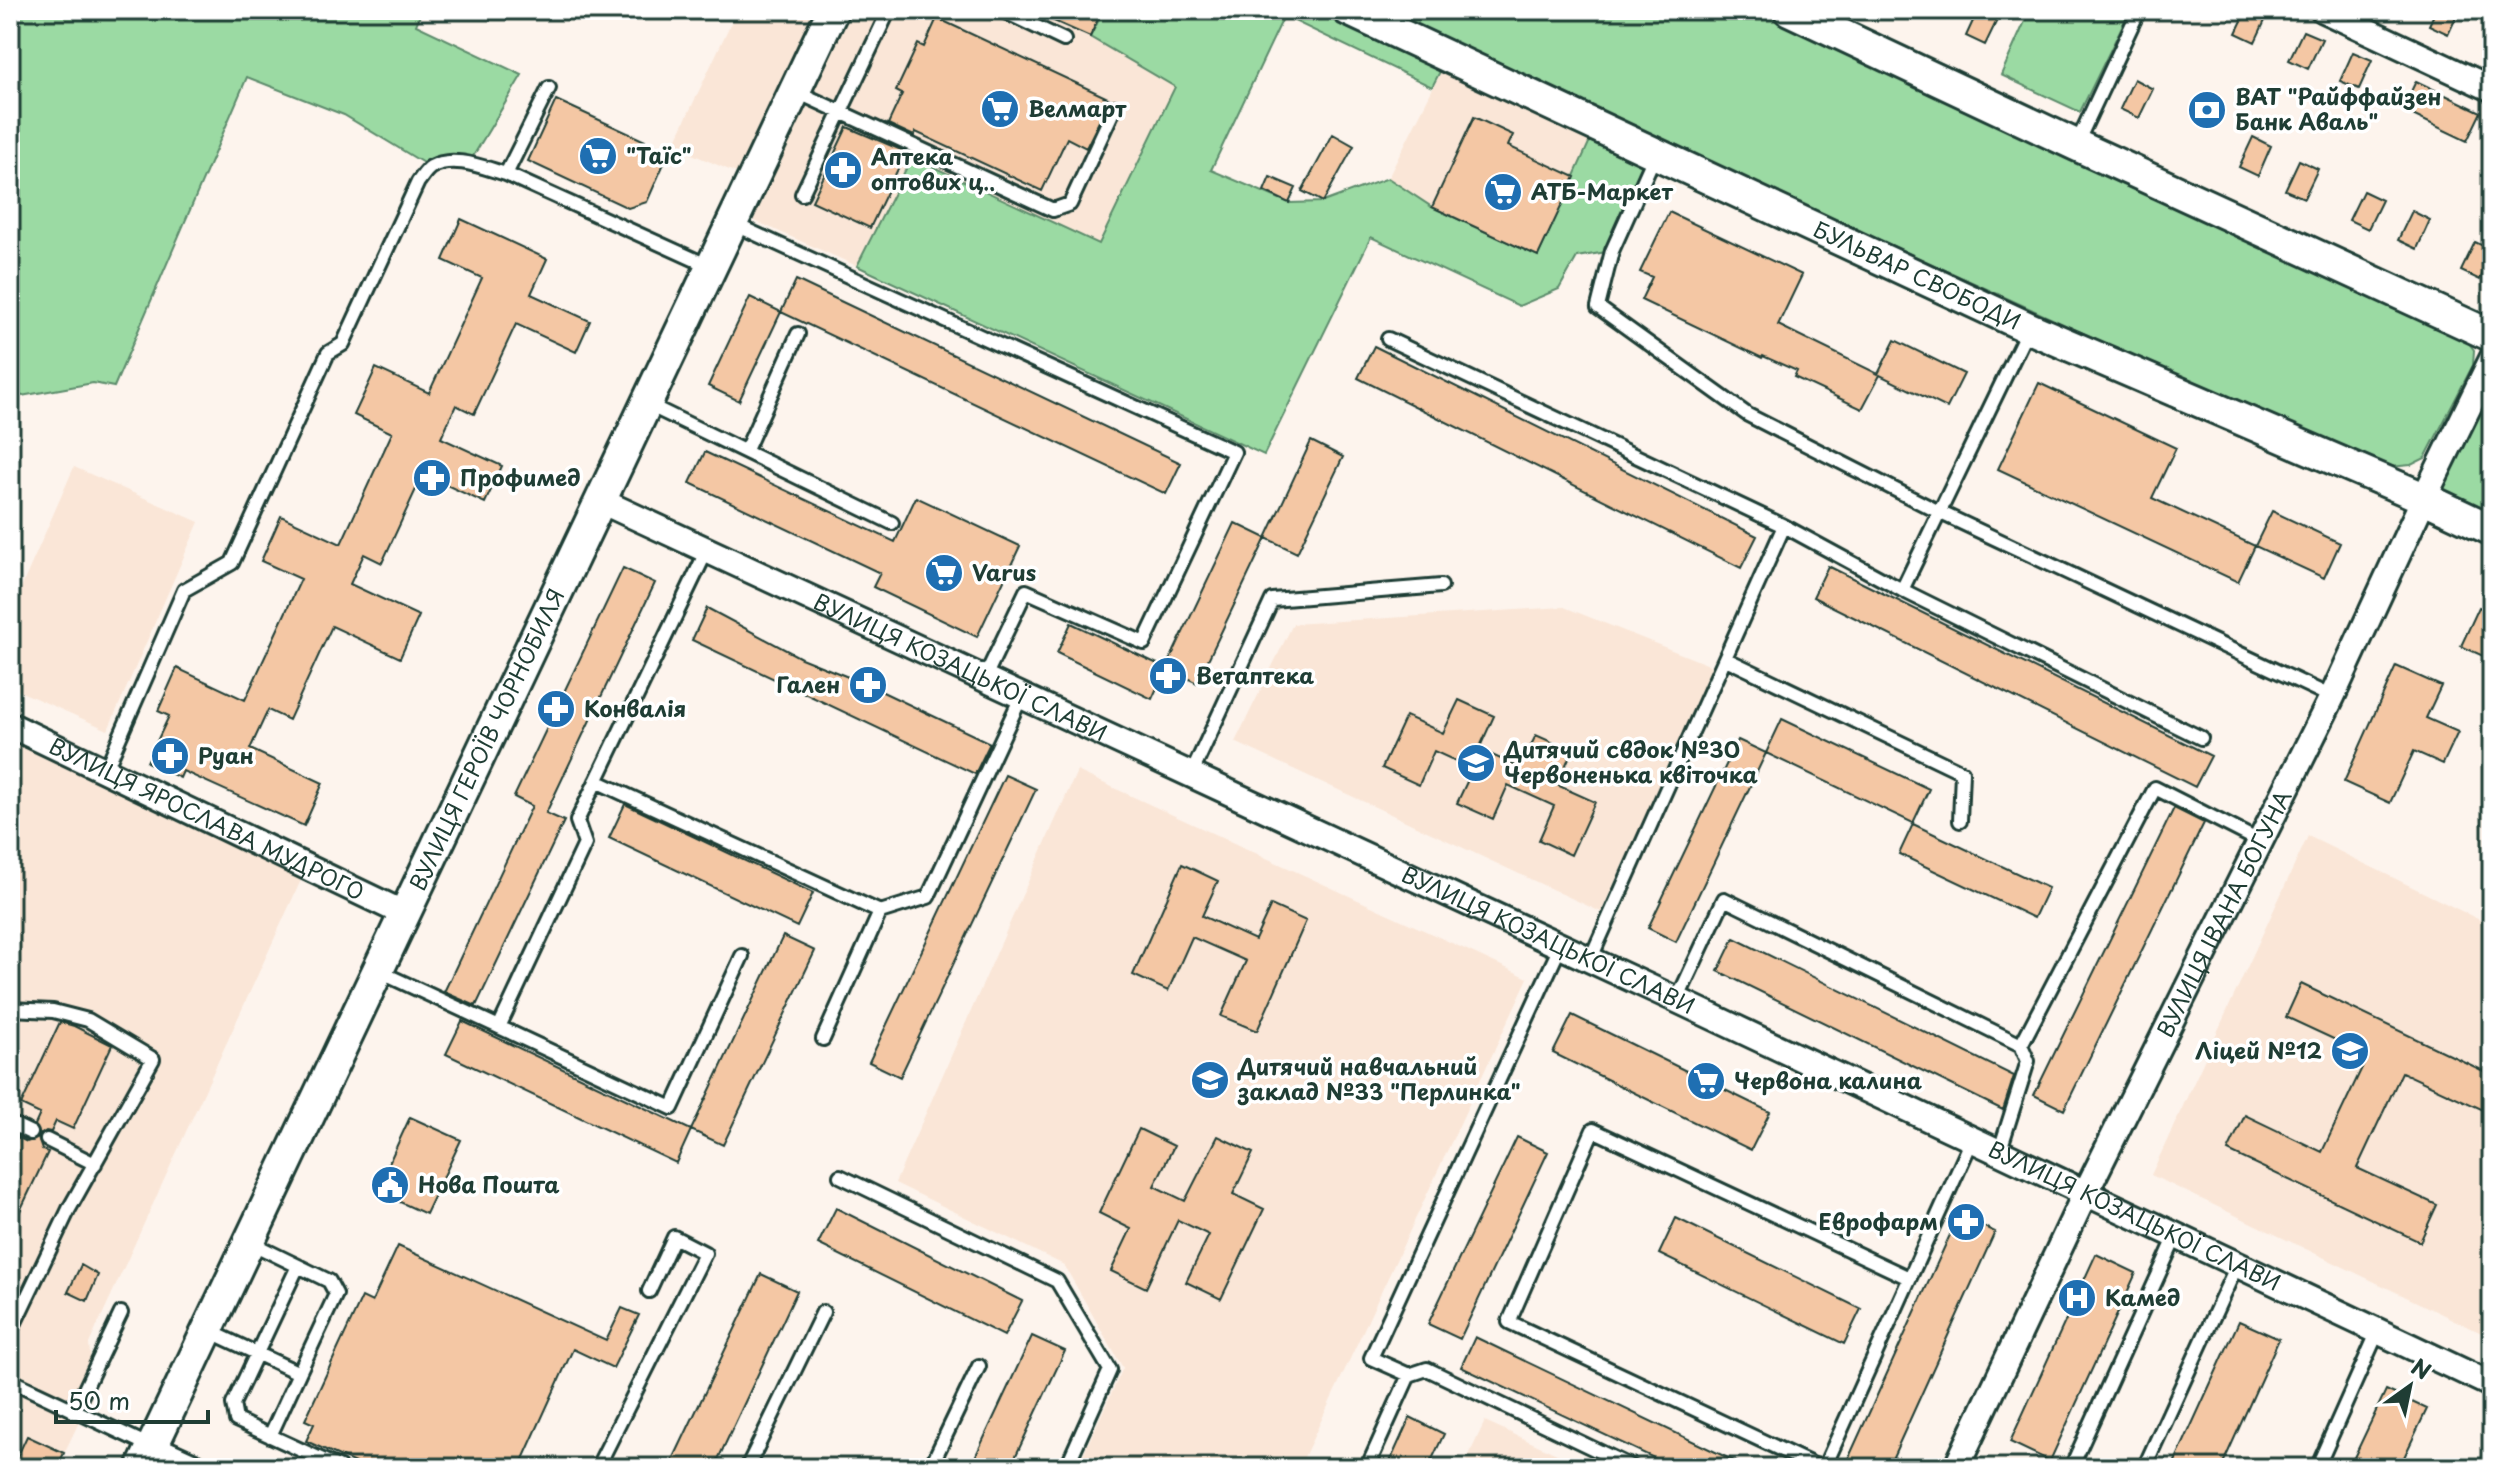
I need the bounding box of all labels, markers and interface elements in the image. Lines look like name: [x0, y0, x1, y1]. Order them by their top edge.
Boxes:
place label: ВАТ "Райффайзен Банк Аваль": [2235, 79, 2441, 137]
supermarket icon: Велмарт: [979, 88, 1021, 130]
bank icon: ВАТ "Райффайзен Банк Аваль": [2186, 89, 2228, 131]
place label: Велмарт: [1028, 91, 1127, 124]
supermarket icon: "Таїс": [577, 135, 619, 177]
place label: "Таїс": [626, 138, 692, 171]
place label: Аптека оптових ц‥: [871, 139, 995, 197]
pharmacy icon: Аптека оптових ц‥: [822, 149, 864, 191]
supermarket icon: АТБ-Маркет: [1482, 171, 1524, 213]
place label: АТБ-Маркет: [1531, 174, 1674, 207]
street label: БУЛЬВАР СВОБОДИ: [1809, 212, 2027, 337]
pharmacy icon: Профимед: [411, 457, 453, 499]
place label: Профимед: [460, 460, 581, 493]
supermarket icon: Varus: [923, 552, 965, 594]
place label: Varus: [972, 555, 1036, 588]
street label: ВУЛИЦЯ ГЕРОЇВ ЧОРНОБИЛЯ: [400, 582, 572, 896]
street label: ВУЛИЦЯ КОЗАЦЬКОЇ СЛАВИ: [809, 584, 1113, 748]
pharmacy icon: Ветаптека: [1147, 655, 1189, 697]
place label: Ветаптека: [1196, 658, 1314, 691]
pharmacy icon: Гален: [847, 664, 889, 706]
place label: Гален: [776, 667, 840, 700]
pharmacy icon: Конвалія: [535, 688, 577, 730]
place label: Конвалія: [584, 691, 686, 724]
street label: ВУЛИЦЯ ЯРОСЛАВА МУДРОГО: [44, 728, 370, 907]
place label: Дитячий свдок №30 Червоненька квіточка: [1503, 732, 1759, 790]
pharmacy icon: Руан: [149, 735, 191, 777]
place label: Руан: [198, 738, 254, 771]
school or university icon: Дитячий свдок №30 Червоненька квіточка: [1455, 742, 1497, 784]
street label: ВУЛИЦЯ ІВАНА БОГУНА: [2148, 783, 2298, 1042]
street label: ВУЛИЦЯ КОЗАЦЬКОЇ СЛАВИ: [1397, 857, 1701, 1021]
school or university icon: Ліцей №12: [2329, 1030, 2371, 1072]
place label: Ліцей №12: [2195, 1033, 2322, 1066]
place label: Дитячий навчальний заклад №33 "Перлинка": [1237, 1049, 1521, 1107]
school or university icon: Дитячий навчальний заклад №33 "Перлинка": [1189, 1059, 1231, 1101]
supermarket icon: Червона калина: [1685, 1060, 1727, 1102]
place label: Червона калина: [1734, 1063, 1923, 1096]
street label: ВУЛИЦЯ КОЗАЦЬКОЇ СЛАВИ: [1983, 1132, 2287, 1298]
public building icon: Нова Пошта: [369, 1164, 411, 1206]
place label: Нова Пошта: [418, 1167, 560, 1200]
pharmacy icon: Еврофарм: [1945, 1201, 1987, 1243]
place label: Еврофарм: [1819, 1204, 1938, 1237]
hospital icon: Камед: [2056, 1277, 2098, 1319]
place label: Камед: [2105, 1280, 2180, 1313]
north arrow: [2370, 1346, 2450, 1426]
text: N: [2405, 1349, 2438, 1387]
scale bar: [56, 1374, 208, 1424]
text: 50 m: [68, 1382, 130, 1418]

